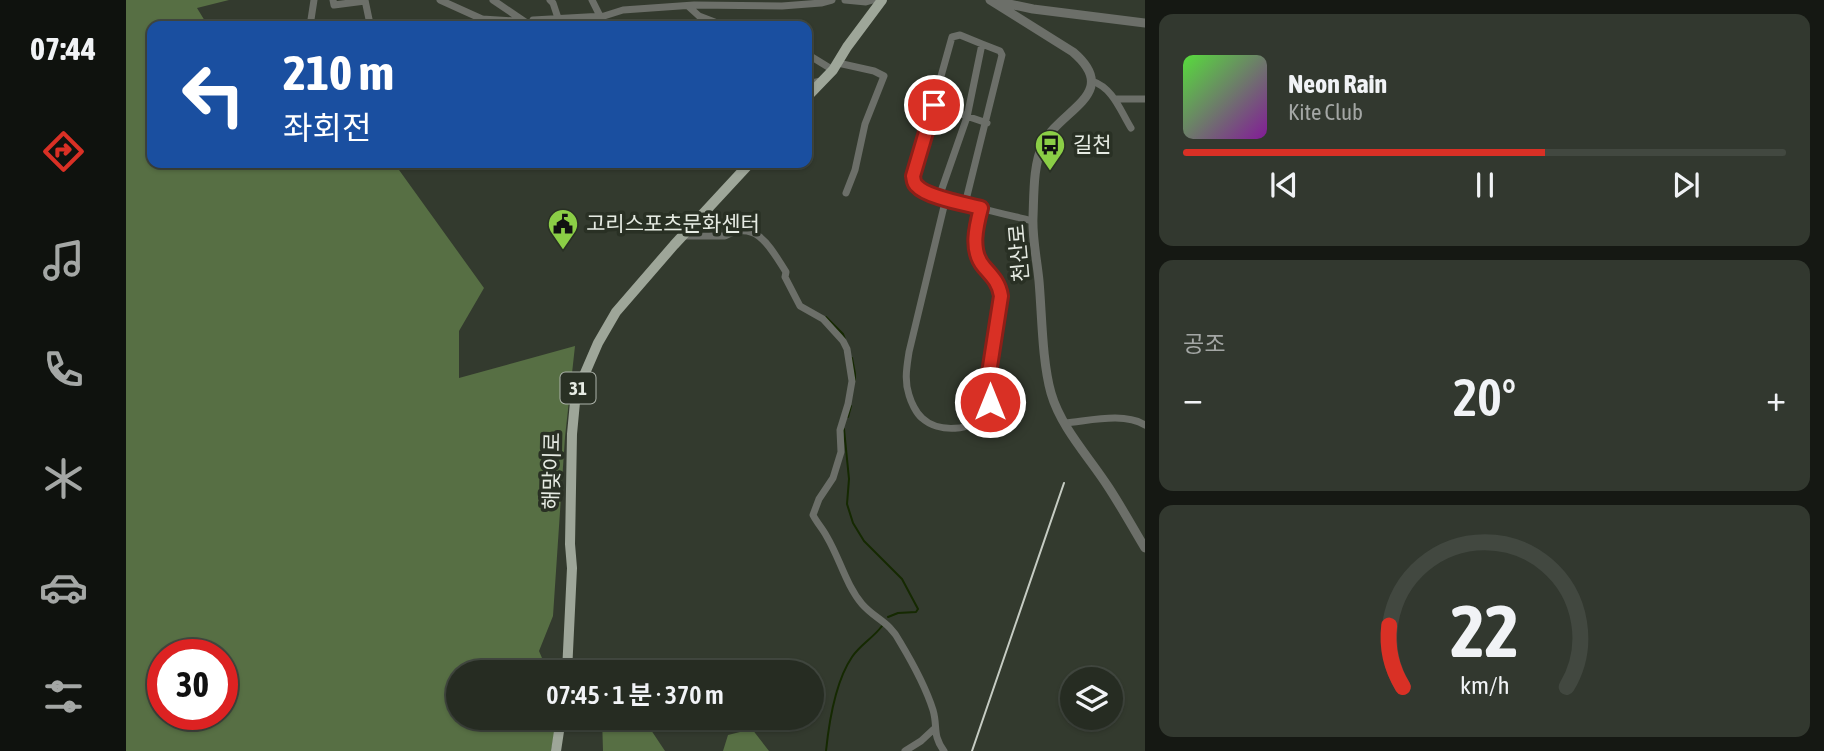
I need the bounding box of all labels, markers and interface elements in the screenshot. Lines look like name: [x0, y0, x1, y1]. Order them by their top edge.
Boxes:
text: 07:44: [30, 30, 96, 67]
text: 210 m: [283, 44, 394, 100]
icon: left: [168, 49, 259, 140]
text: Neon Rain: [1288, 69, 1387, 99]
pin: [904, 75, 964, 135]
icon: arrive: [915, 86, 953, 124]
text: Kite Club: [1288, 99, 1363, 125]
text: 좌회전: [283, 109, 371, 146]
icon: directions: [39, 127, 88, 176]
bus stop icon: 길천: [1033, 128, 1067, 172]
place label: 길천: [1073, 132, 1112, 156]
icon: previous: [1265, 166, 1303, 204]
icon: pause: [1466, 166, 1504, 204]
icon: next: [1667, 166, 1705, 204]
public building icon: 고리스포츠문화센터: [546, 207, 580, 251]
place label: 고리스포츠문화센터: [586, 211, 760, 235]
street label: 천산로: [1004, 223, 1032, 283]
icon: music: [39, 236, 88, 285]
text: 공조: [1183, 331, 1225, 357]
icon: phone: [39, 345, 88, 394]
position arrow: [953, 365, 1027, 439]
text: 20°: [1453, 367, 1516, 427]
road number: 31: [560, 372, 596, 404]
text: −: [1183, 376, 1203, 419]
text: +: [1766, 376, 1786, 419]
street label: 해맞이로: [538, 432, 564, 510]
icon: climate: [39, 454, 88, 503]
icon: car: [39, 563, 88, 612]
text: 22: [1450, 590, 1519, 673]
speed limit sign: 30: [147, 639, 238, 730]
map controls: [1060, 667, 1123, 730]
button: layers: [1060, 667, 1123, 730]
text: km/h: [1460, 671, 1509, 699]
icon: filters: [39, 672, 88, 721]
text: 07:45 · 1 분 · 370 m: [546, 680, 724, 710]

